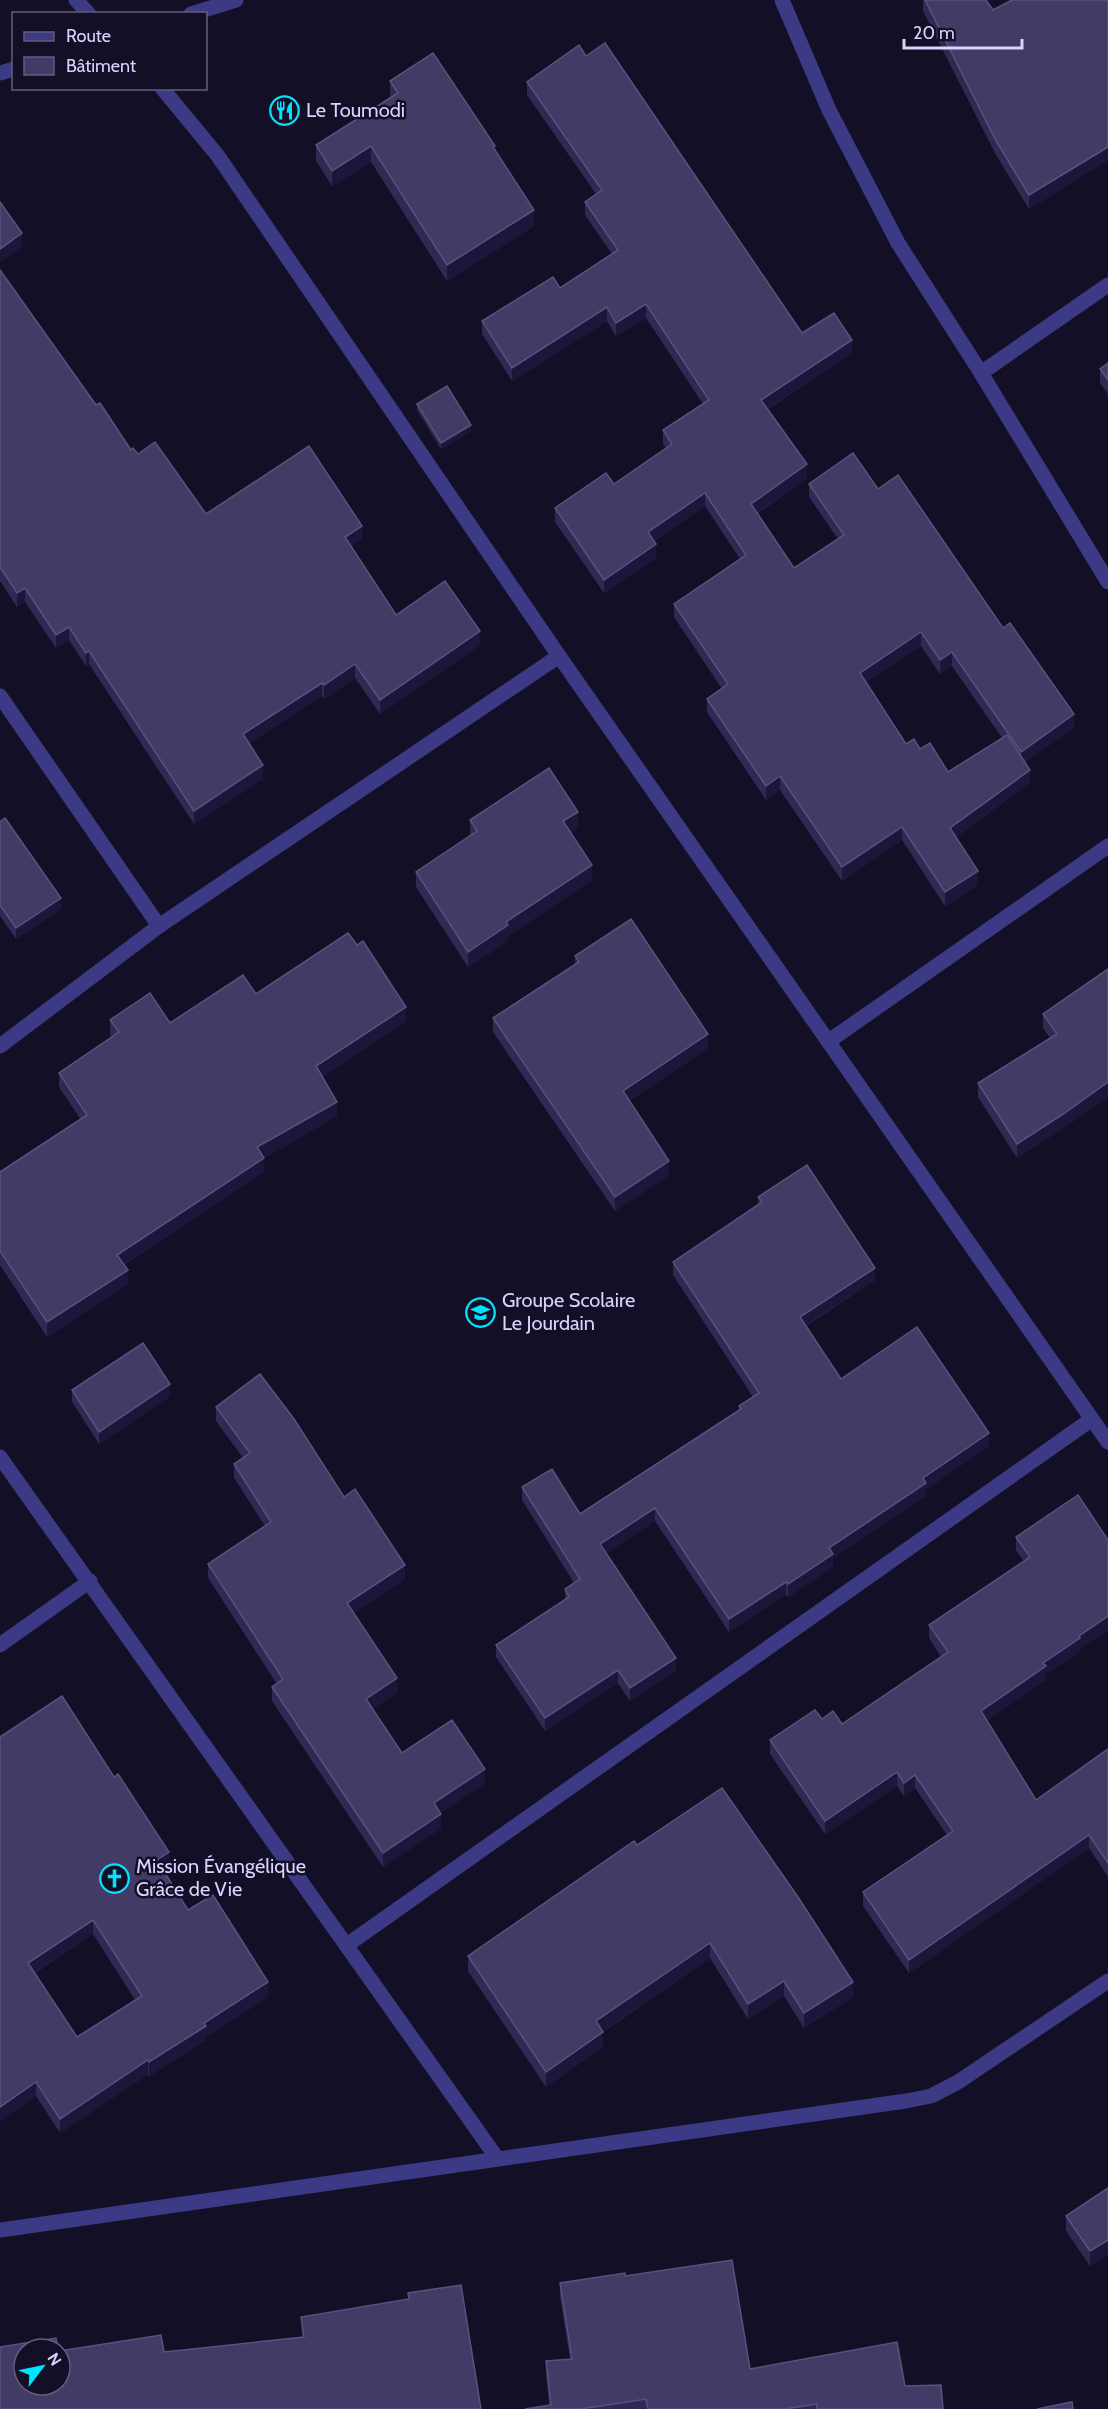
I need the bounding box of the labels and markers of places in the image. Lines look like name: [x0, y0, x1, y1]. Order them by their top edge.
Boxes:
restaurant icon: Le Toumodi: [269, 94, 301, 126]
place label: Le Toumodi: [306, 98, 405, 122]
place label: Groupe Scolaire Le Jourdain: [502, 1288, 635, 1335]
school or university icon: Groupe Scolaire Le Jourdain: [465, 1296, 497, 1328]
place label: Mission Évangélique Grâce de Vie: [136, 1854, 306, 1901]
church icon: Mission Évangélique Grâce de Vie: [99, 1862, 131, 1894]

